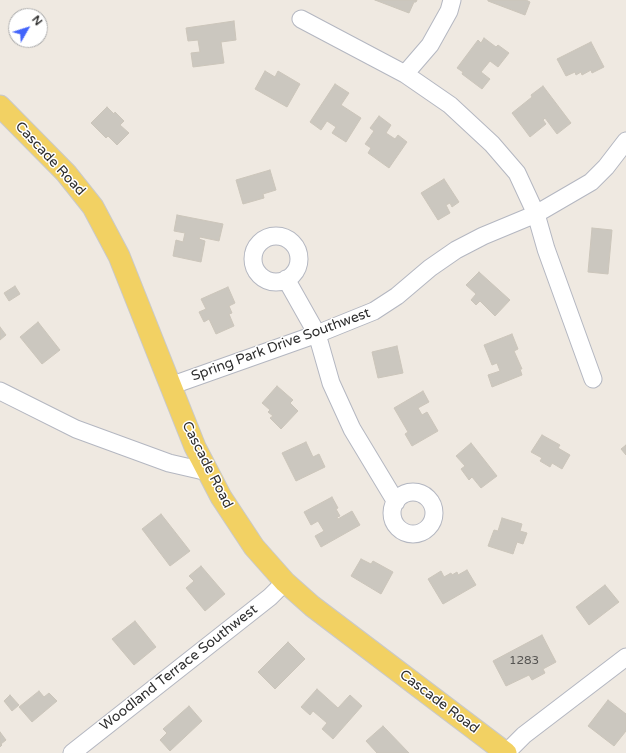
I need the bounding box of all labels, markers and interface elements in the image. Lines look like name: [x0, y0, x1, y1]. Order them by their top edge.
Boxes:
north arrow: [8, 8, 48, 48]
text: N: [29, 13, 45, 28]
street label: Cascade Road: [11, 118, 89, 200]
street label: Spring Park Drive Southwest: [189, 305, 373, 385]
street label: Cascade Road: [178, 419, 236, 511]
street label: Woodland Terrace Southwest: [97, 601, 261, 735]
house number: 1283: [509, 654, 539, 668]
street label: Cascade Road: [396, 667, 482, 737]

